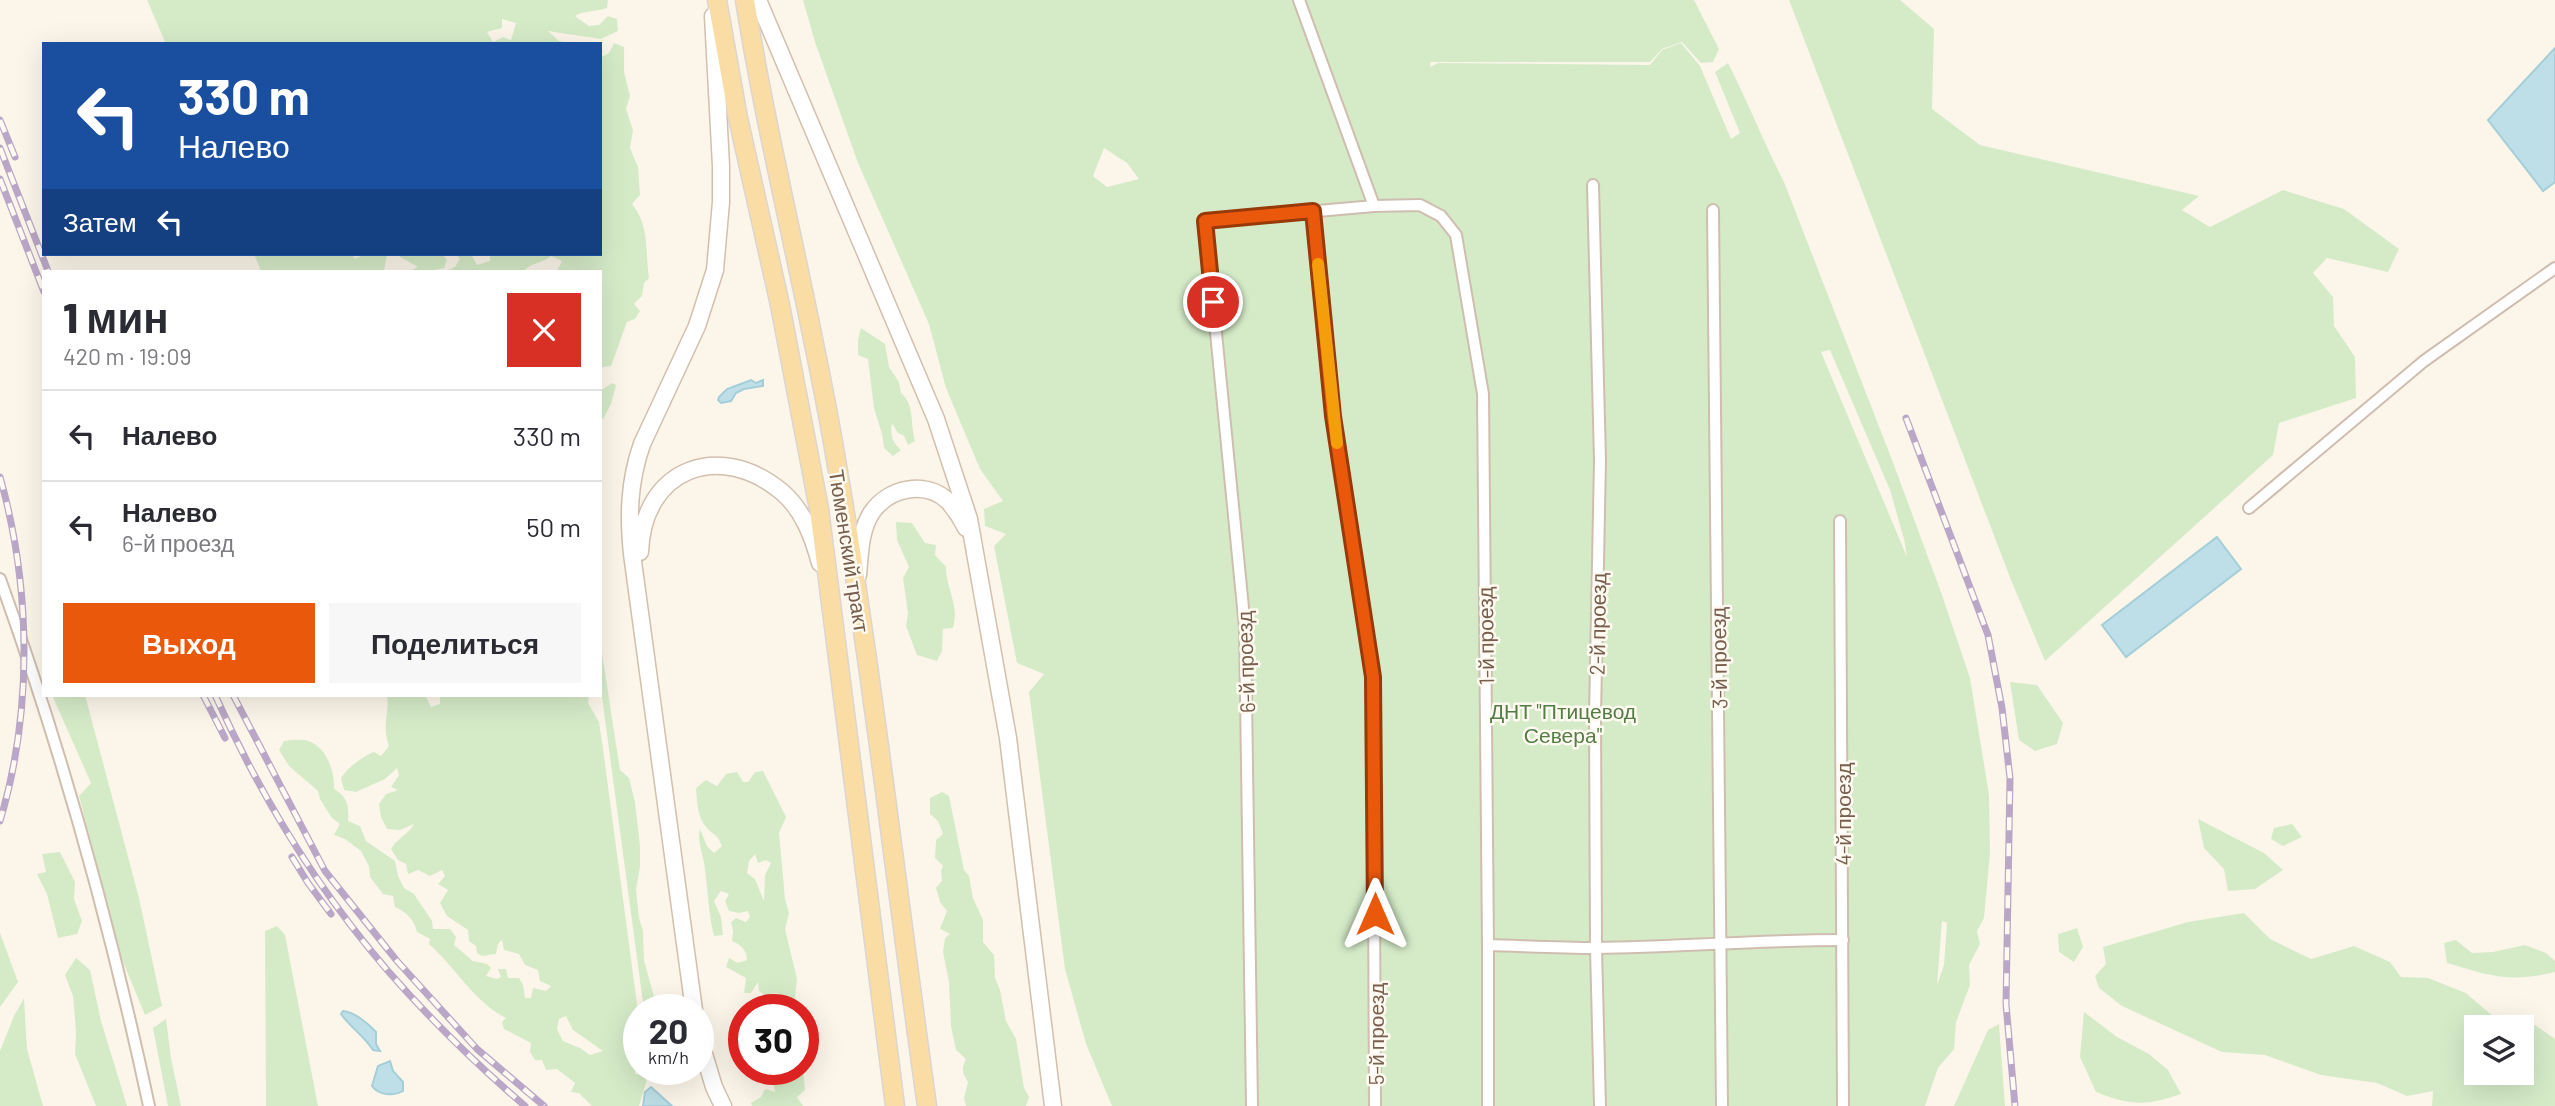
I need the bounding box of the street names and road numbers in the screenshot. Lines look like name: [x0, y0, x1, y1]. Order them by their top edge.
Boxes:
street label: Тюменский тракт: [825, 468, 875, 635]
street label: 2-й проезд: [1584, 572, 1610, 676]
street label: 1-й проезд: [1472, 586, 1498, 686]
street label: 3-й проезд: [1705, 607, 1731, 709]
street label: 6-й проезд: [1231, 610, 1259, 714]
street label: 4-й проезд: [1830, 762, 1855, 866]
street label: 5-й проезд: [1363, 983, 1388, 1085]

